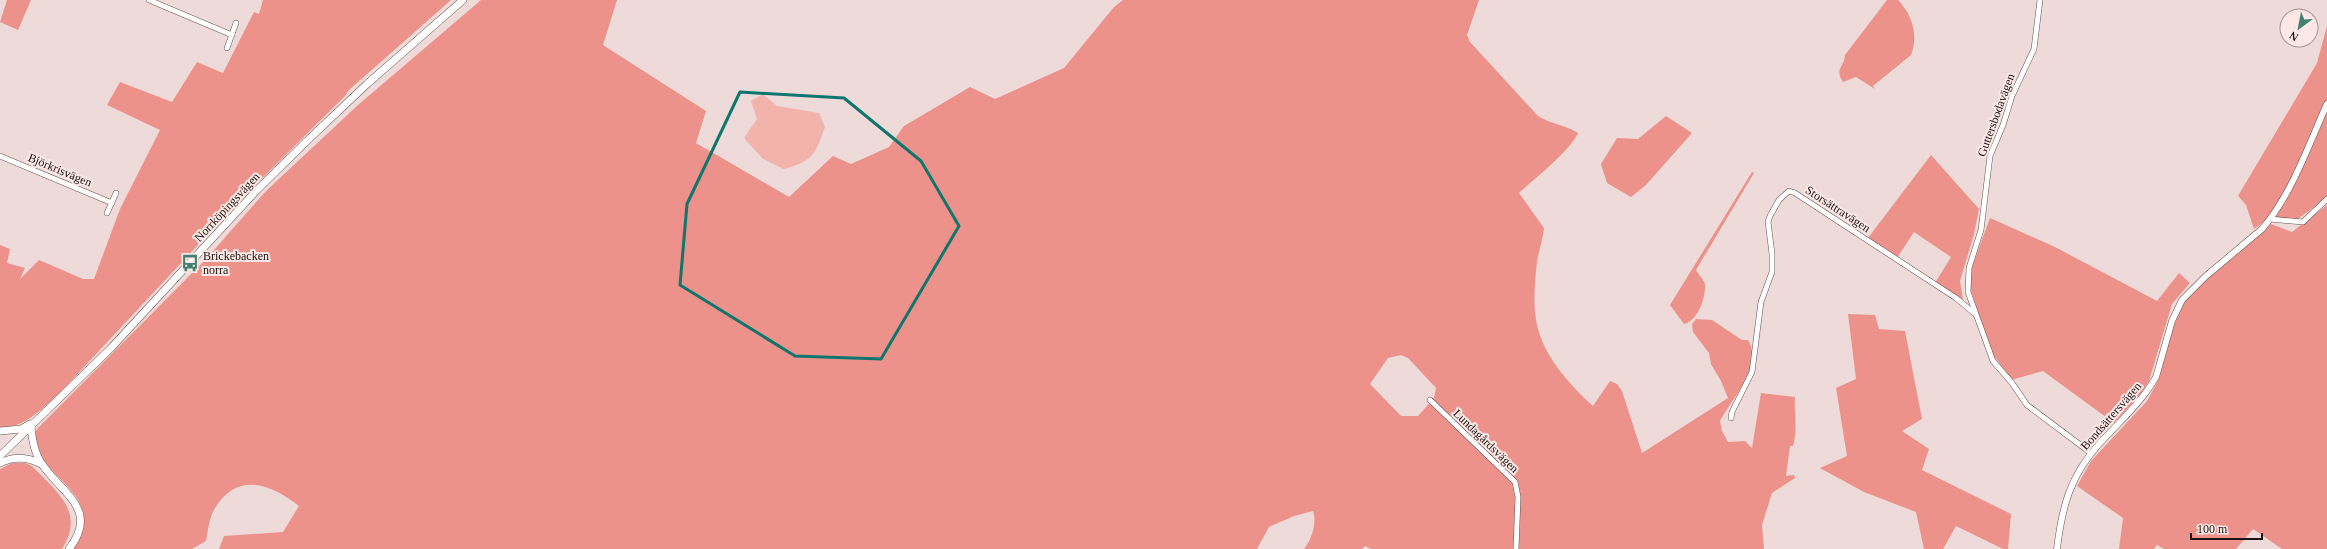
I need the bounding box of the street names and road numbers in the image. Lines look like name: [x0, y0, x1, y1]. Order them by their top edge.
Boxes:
street label: Guttersbodavägen: [1974, 72, 2018, 158]
street label: Björkrisvägen: [26, 150, 94, 190]
street label: Norrköpingsvägen: [191, 170, 263, 244]
street label: Storsättravägen: [1803, 183, 1873, 235]
street label: Bondsättersvägen: [2078, 379, 2144, 453]
street label: Lundagårdsvägen: [1450, 406, 1522, 476]

